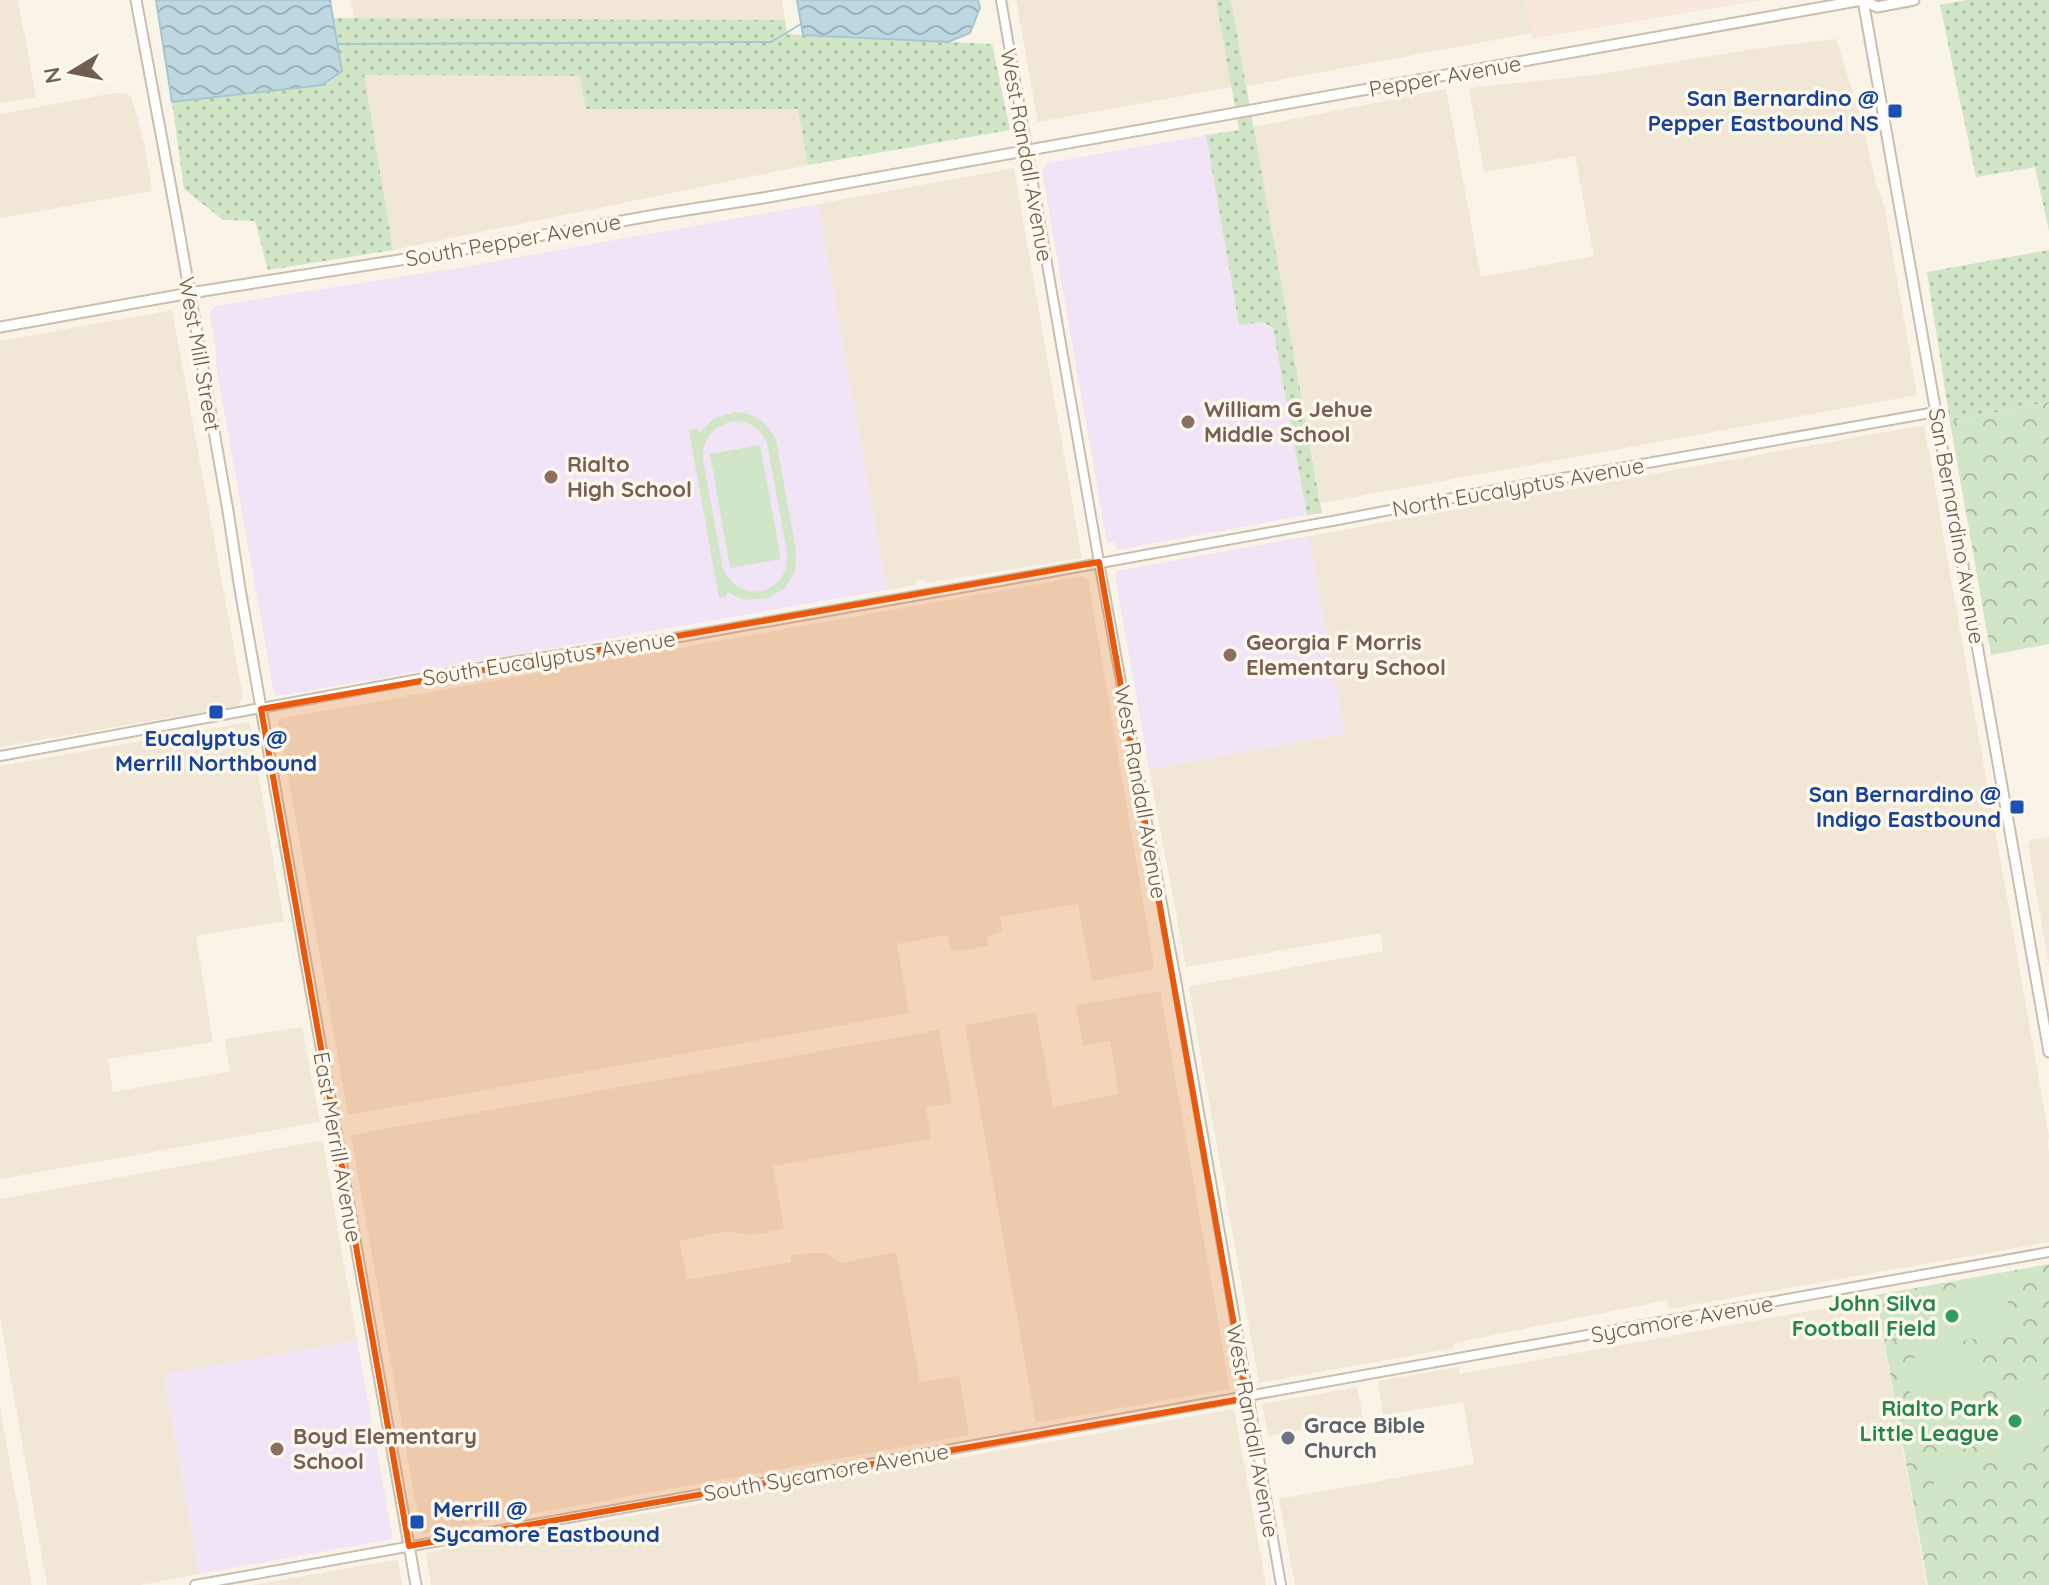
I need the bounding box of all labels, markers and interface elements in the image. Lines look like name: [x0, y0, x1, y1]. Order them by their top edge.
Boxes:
north arrow: [32, 32, 112, 112]
street label: West Randall Avenue: [994, 46, 1060, 264]
street label: Pepper Avenue: [1367, 49, 1523, 103]
text: N: [37, 65, 67, 86]
place label: San Bernardino @ Pepper Eastbound NS: [1648, 84, 1879, 137]
marker: San Bernardino @ Pepper Eastbound NS: [1886, 102, 1904, 120]
street label: South Pepper Avenue: [403, 207, 623, 273]
street label: West Mill Street: [173, 275, 227, 433]
place label: William G Jehue Middle School: [1204, 395, 1373, 448]
street label: San Bernardino Avenue: [1922, 406, 1992, 646]
marker: William G Jehue Middle School: [1179, 413, 1197, 431]
place label: Rialto High School: [567, 450, 692, 503]
street label: North Eucalyptus Avenue: [1390, 451, 1646, 523]
marker: Rialto High School: [542, 468, 560, 486]
street label: South Eucalyptus Avenue: [421, 624, 677, 692]
place label: Georgia F Morris Elementary School: [1246, 628, 1446, 681]
marker: Georgia F Morris Elementary School: [1221, 646, 1239, 664]
street label: West Randall Avenue: [1108, 683, 1174, 901]
marker: Eucalyptus @ Merrill Northbound: [207, 703, 225, 721]
place label: Eucalyptus @ Merrill Northbound: [115, 724, 317, 777]
place label: San Bernardino @ Indigo Eastbound: [1809, 780, 2001, 833]
marker: San Bernardino @ Indigo Eastbound: [2008, 798, 2026, 816]
street label: East Merrill Avenue: [307, 1049, 369, 1245]
street label: Sycamore Avenue: [1589, 1289, 1775, 1349]
place label: John Silva Football Field: [1792, 1289, 1936, 1342]
marker: John Silva Football Field: [1943, 1307, 1961, 1325]
street label: West Randall Avenue: [1220, 1322, 1286, 1540]
place label: Rialto Park Little League: [1860, 1394, 1999, 1447]
place label: Grace Bible Church: [1304, 1411, 1425, 1464]
marker: Rialto Park Little League: [2006, 1412, 2024, 1430]
place label: Boyd Elementary School: [293, 1422, 477, 1475]
marker: Grace Bible Church: [1279, 1429, 1297, 1447]
street label: South Sycamore Avenue: [701, 1437, 951, 1507]
marker: Boyd Elementary School: [268, 1440, 286, 1458]
place label: Merrill @ Sycamore Eastbound: [433, 1495, 660, 1548]
marker: Merrill @ Sycamore Eastbound: [408, 1513, 426, 1531]

